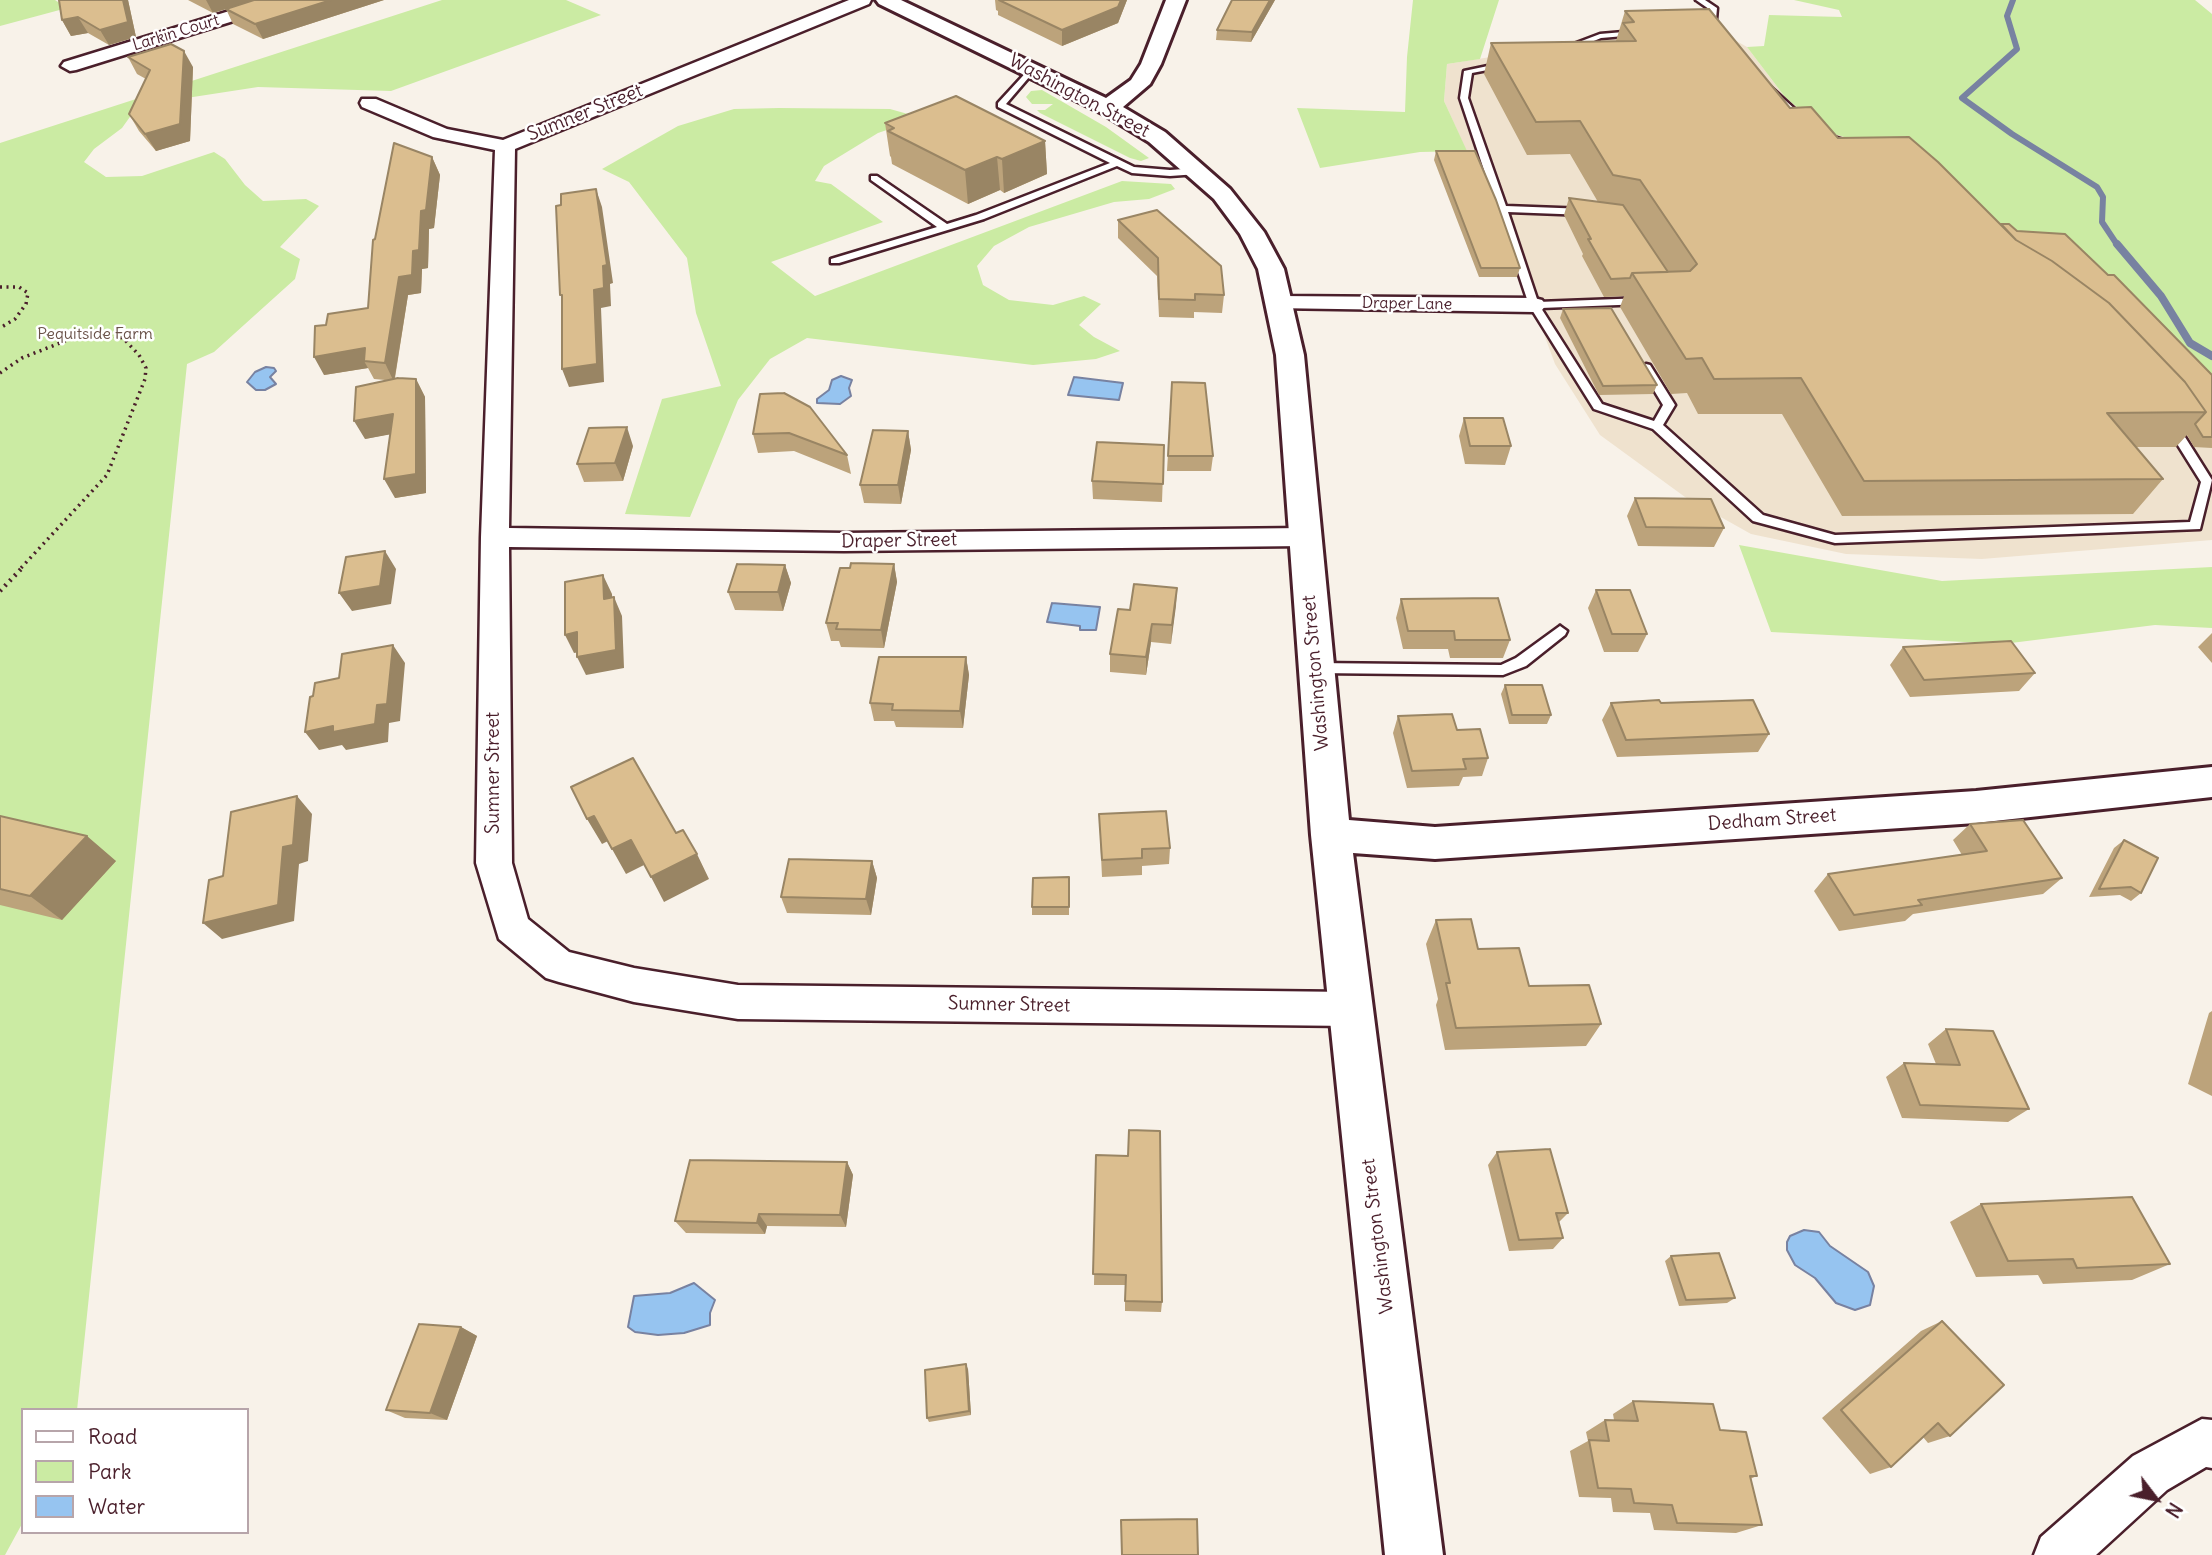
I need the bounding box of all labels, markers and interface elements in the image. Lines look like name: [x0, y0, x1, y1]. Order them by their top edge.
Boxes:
street label: Larkin Court: [130, 11, 222, 55]
street label: Washington Street: [1005, 49, 1153, 143]
street label: Sumner Street: [524, 79, 646, 147]
street label: Draper Lane: [1362, 294, 1452, 314]
park label: Pequitside Farm: [37, 324, 153, 344]
street label: Draper Street: [841, 529, 957, 553]
street label: Washington Street: [1298, 594, 1334, 752]
street label: Sumner Street: [483, 712, 505, 834]
street label: Dedham Street: [1707, 804, 1837, 836]
street label: Sumner Street: [948, 993, 1070, 1017]
street label: Washington Street: [1357, 1157, 1399, 1315]
legend: [21, 1408, 248, 1534]
text: Road: [88, 1423, 137, 1450]
text: Park: [88, 1458, 131, 1485]
north arrow: [2121, 1464, 2191, 1534]
text: Water: [88, 1493, 145, 1520]
text: N: [2160, 1498, 2187, 1522]

